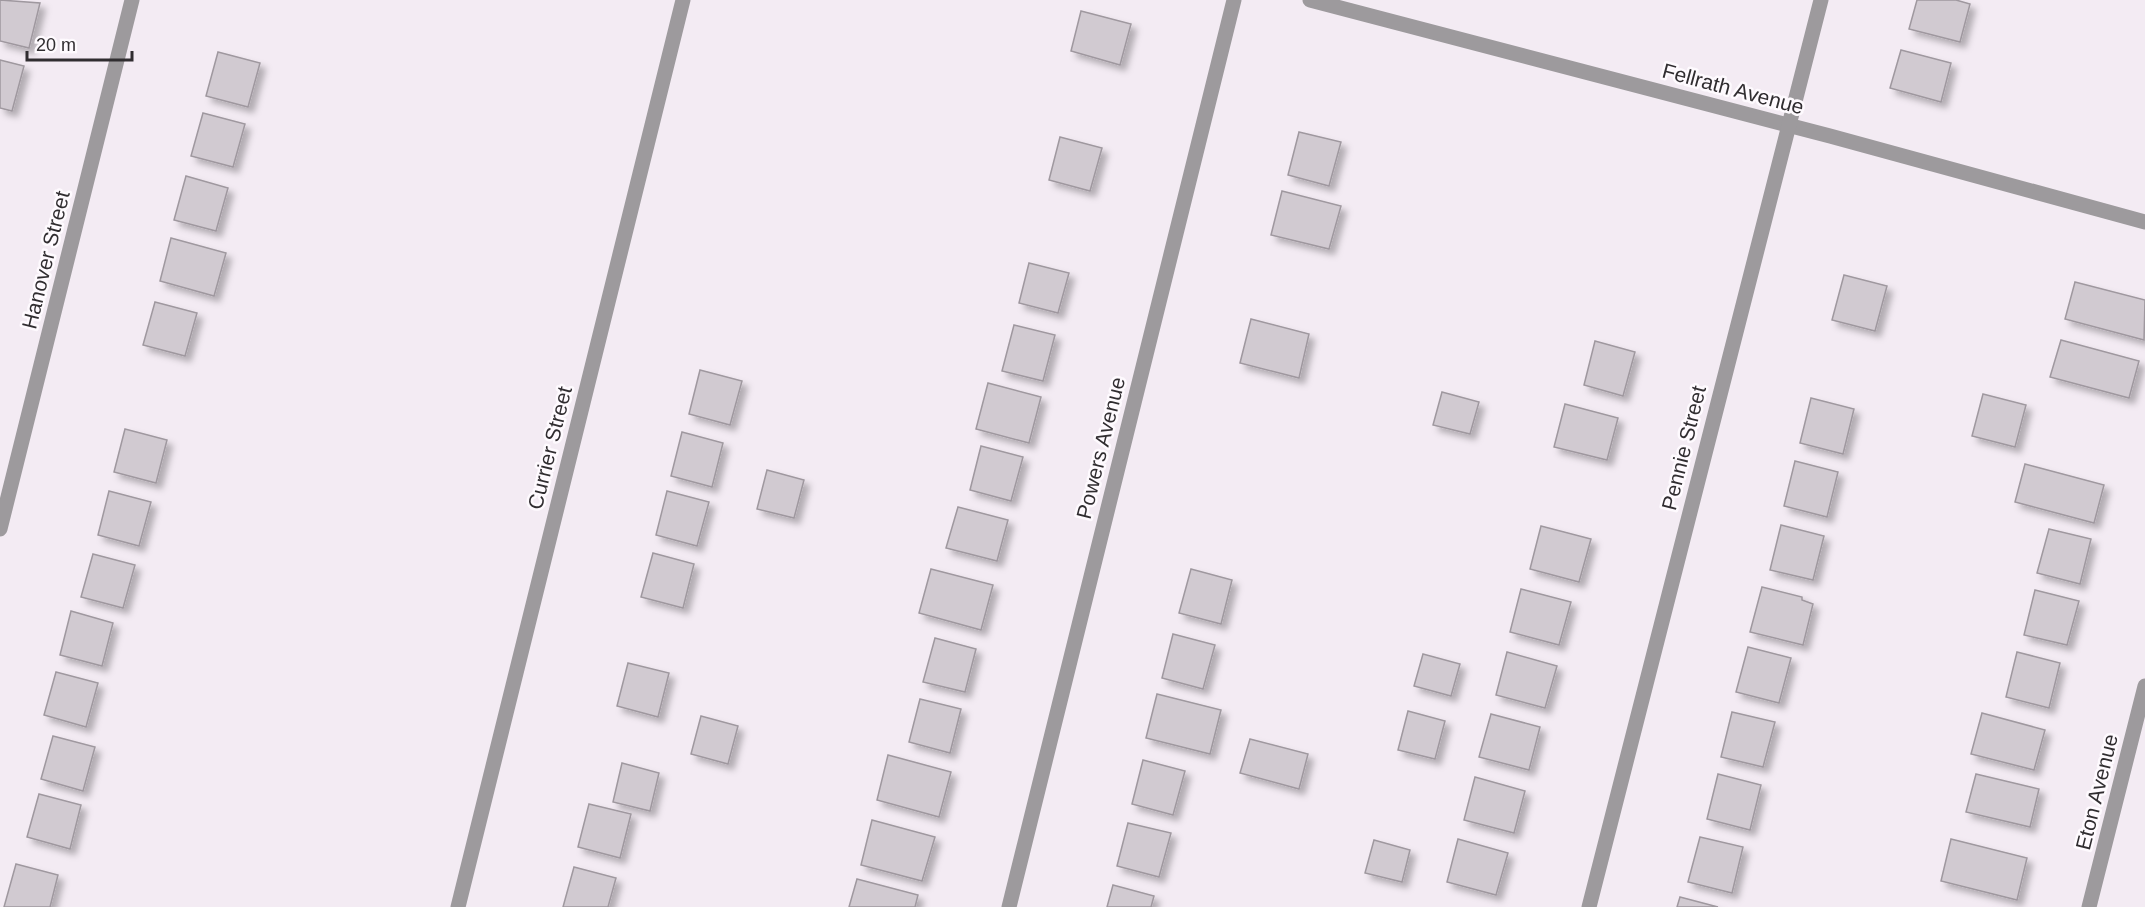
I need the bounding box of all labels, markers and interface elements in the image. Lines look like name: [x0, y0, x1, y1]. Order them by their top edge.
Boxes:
scale bar: [27, 24, 132, 62]
text: 20 m: [36, 35, 76, 55]
street label: Fellrath Avenue: [1660, 59, 1806, 118]
street label: Hanover Street: [17, 188, 74, 331]
street label: Powers Avenue: [1072, 374, 1129, 521]
street label: Pennie Street: [1657, 383, 1710, 512]
street label: Currier Street: [523, 384, 576, 512]
street label: Eton Avenue: [2071, 731, 2122, 852]

